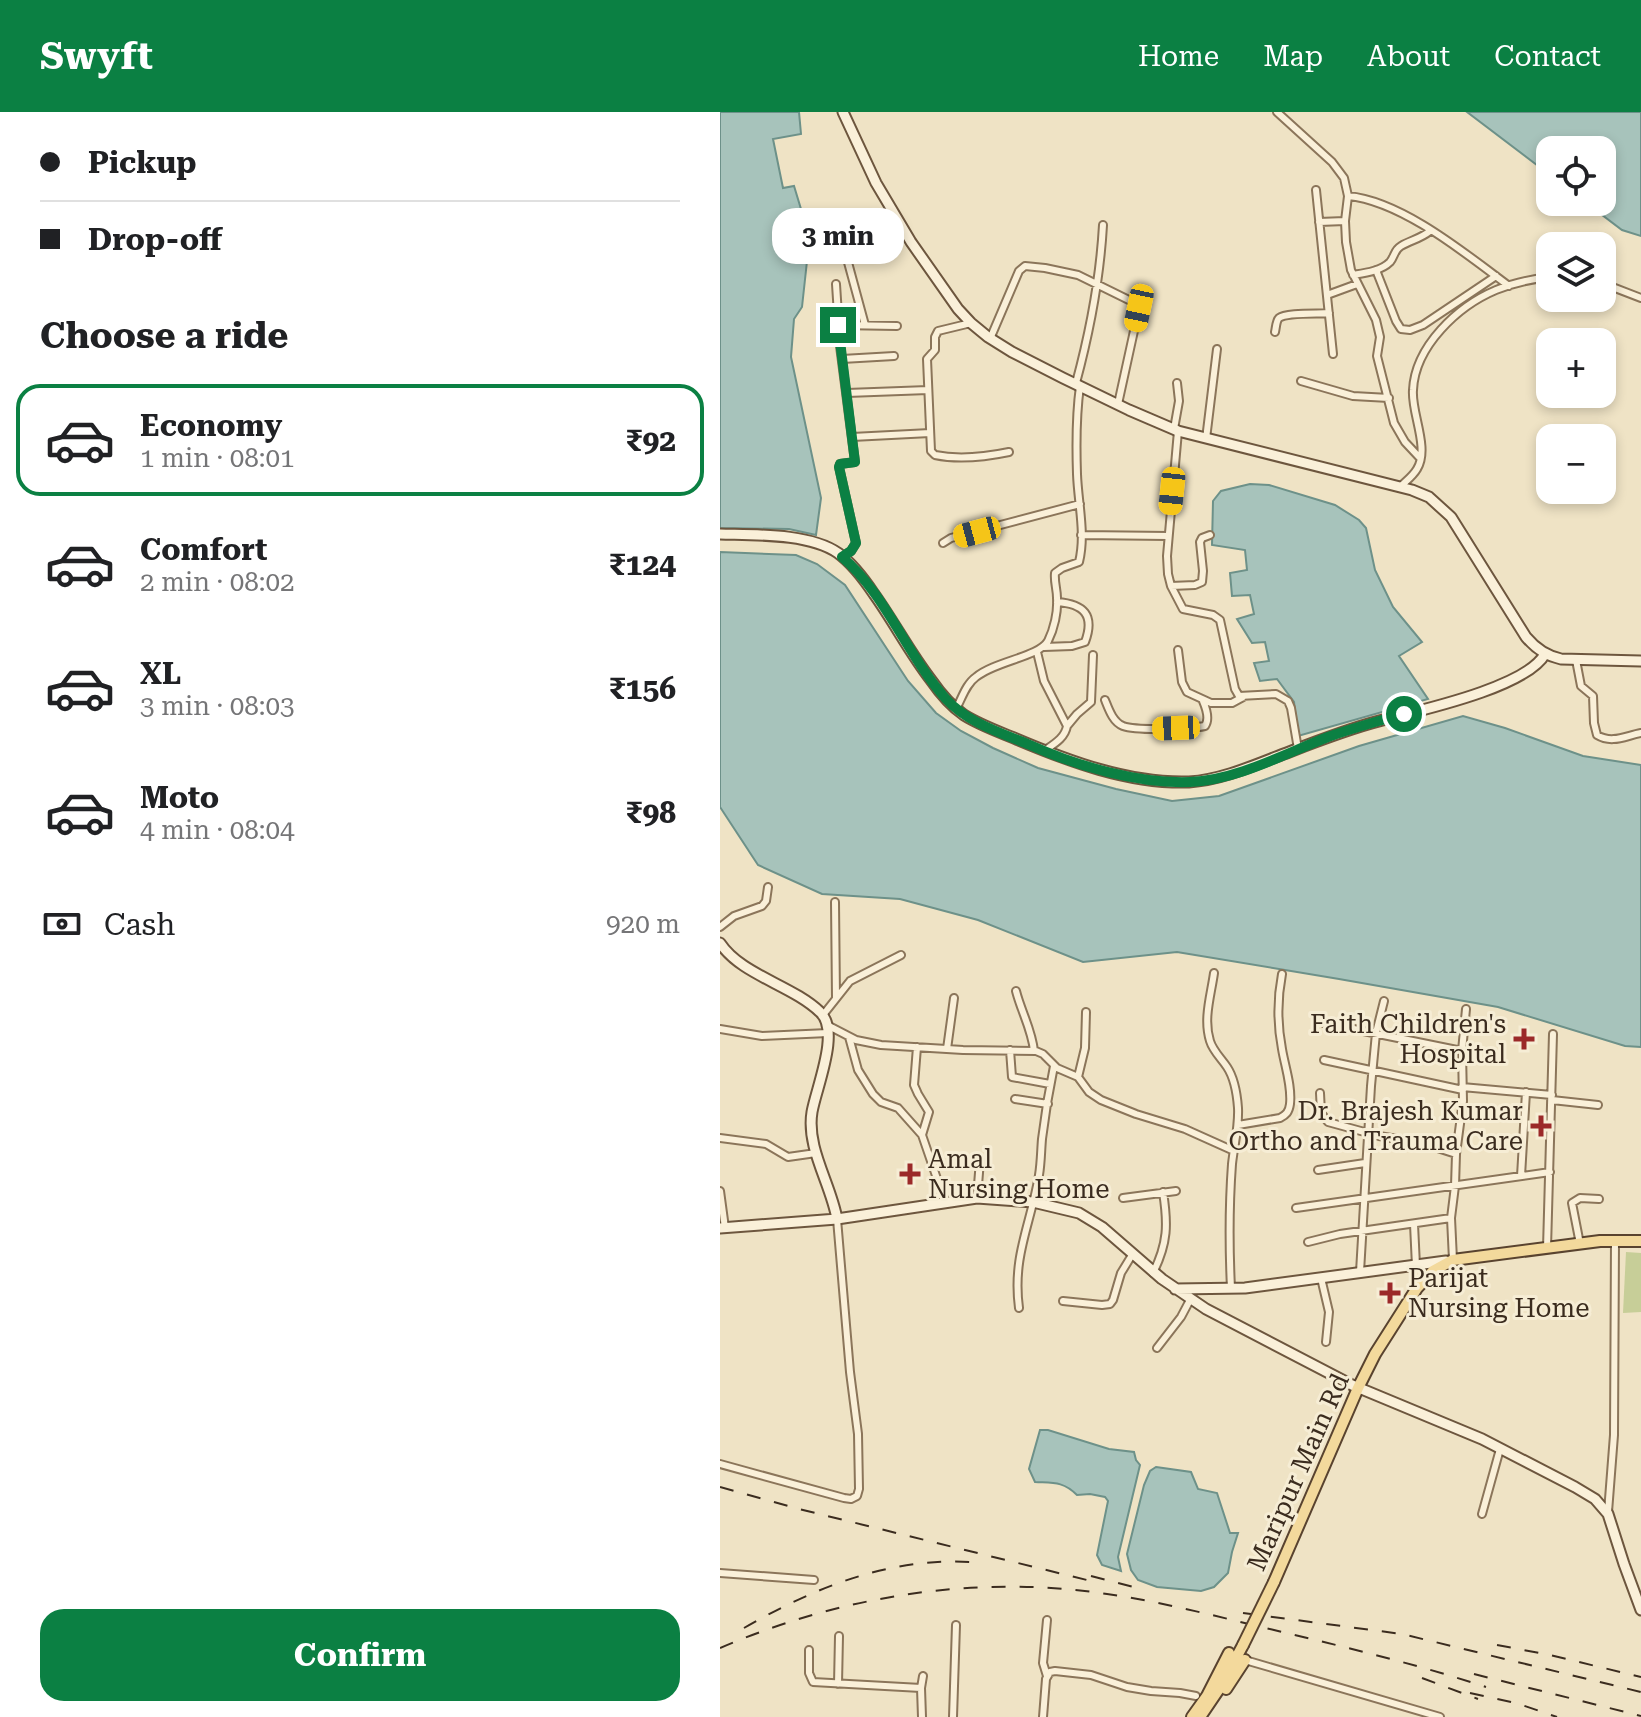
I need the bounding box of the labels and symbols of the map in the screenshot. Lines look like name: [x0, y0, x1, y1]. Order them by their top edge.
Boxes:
callout: 3 min: [772, 209, 904, 265]
car: [1122, 282, 1156, 334]
route end: [820, 307, 856, 343]
car: [1158, 466, 1186, 516]
car: [951, 514, 1003, 550]
route start: [1386, 696, 1422, 732]
car: [1152, 715, 1200, 741]
place label: Faith Children's Hospital: [1310, 1009, 1506, 1069]
marker: Faith Children's Hospital: [1513, 1028, 1535, 1050]
place label: Dr. Brajesh Kumar Ortho and Trauma Care: [1229, 1096, 1523, 1156]
marker: Dr. Brajesh Kumar Ortho and Trauma Care: [1530, 1115, 1552, 1137]
place label: Amal Nursing Home: [928, 1144, 1110, 1204]
marker: Amal Nursing Home: [899, 1163, 921, 1185]
place label: Parijat Nursing Home: [1408, 1263, 1590, 1323]
marker: Parijat Nursing Home: [1379, 1282, 1401, 1304]
street label: Maripur Main Rd: [1241, 1368, 1355, 1575]

